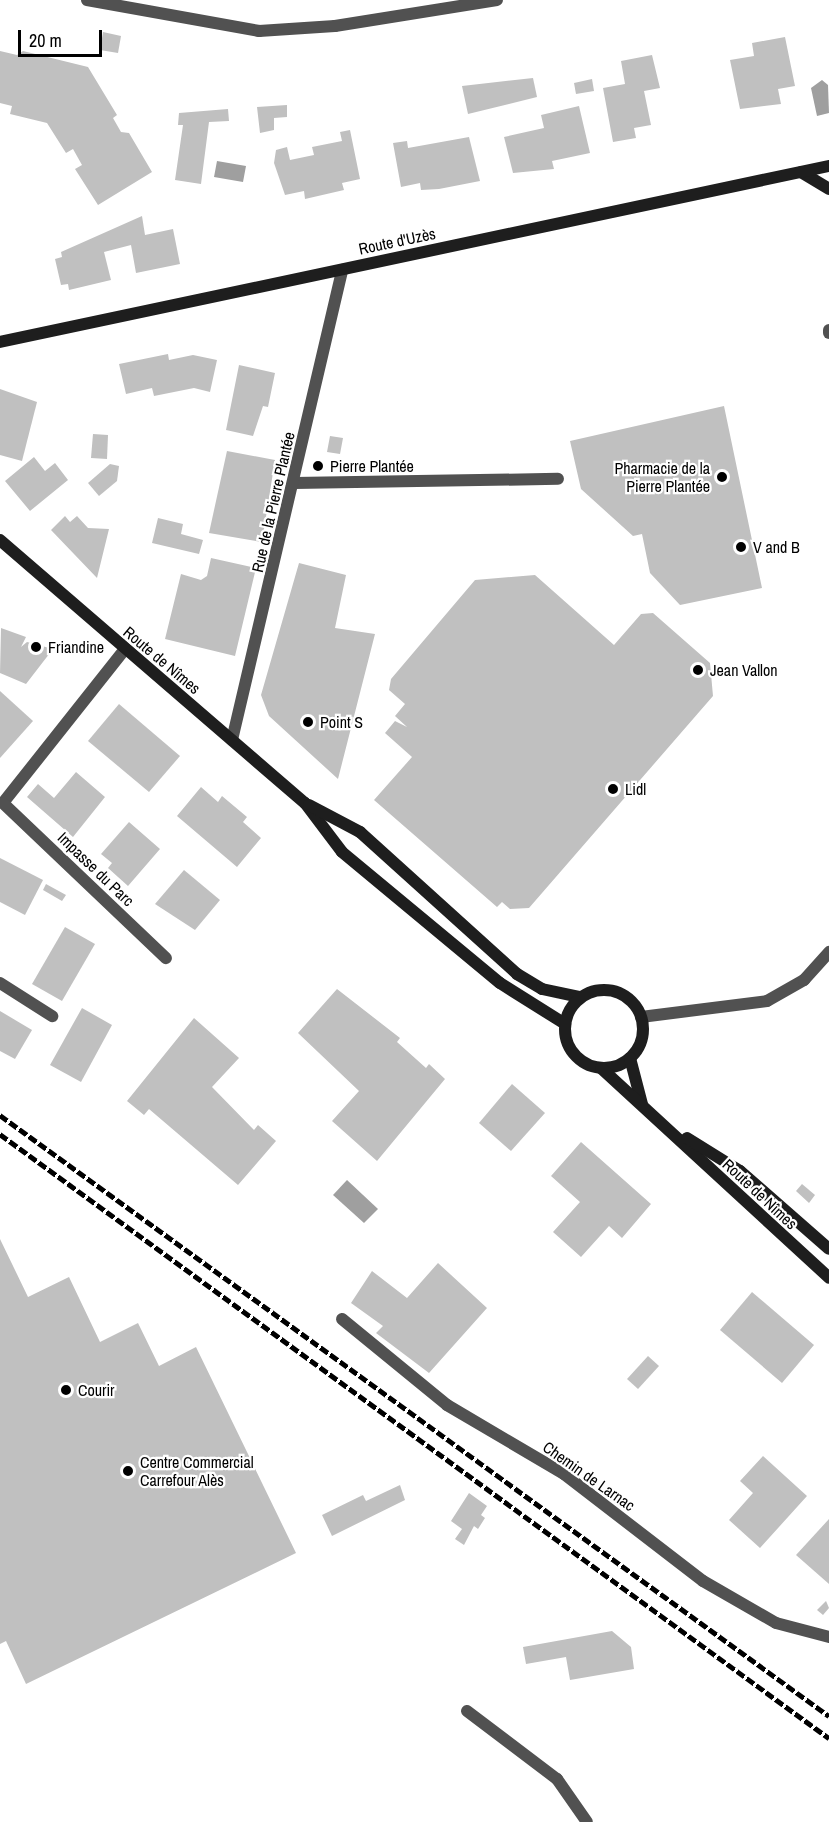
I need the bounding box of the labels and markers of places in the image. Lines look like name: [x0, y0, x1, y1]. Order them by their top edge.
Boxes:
place label: Pierre Plantée: [330, 456, 414, 476]
place label: Pharmacie de la Pierre Plantée: [614, 458, 710, 496]
marker: Pierre Plantée: [311, 459, 325, 473]
marker: Pharmacie de la Pierre Plantée: [715, 470, 729, 484]
place label: V and B: [753, 537, 800, 557]
marker: V and B: [734, 540, 748, 554]
place label: Friandine: [48, 637, 104, 657]
marker: Friandine: [29, 640, 43, 654]
place label: Jean Vallon: [710, 660, 778, 680]
marker: Jean Vallon: [691, 663, 705, 677]
place label: Point S: [320, 712, 363, 732]
marker: Point S: [301, 715, 315, 729]
place label: Lidl: [625, 779, 646, 799]
marker: Lidl: [606, 782, 620, 796]
place label: Courir: [78, 1380, 114, 1400]
marker: Courir: [59, 1383, 73, 1397]
place label: Centre Commercial Carrefour Alès: [140, 1452, 254, 1490]
marker: Centre Commercial Carrefour Alès: [121, 1464, 135, 1478]

